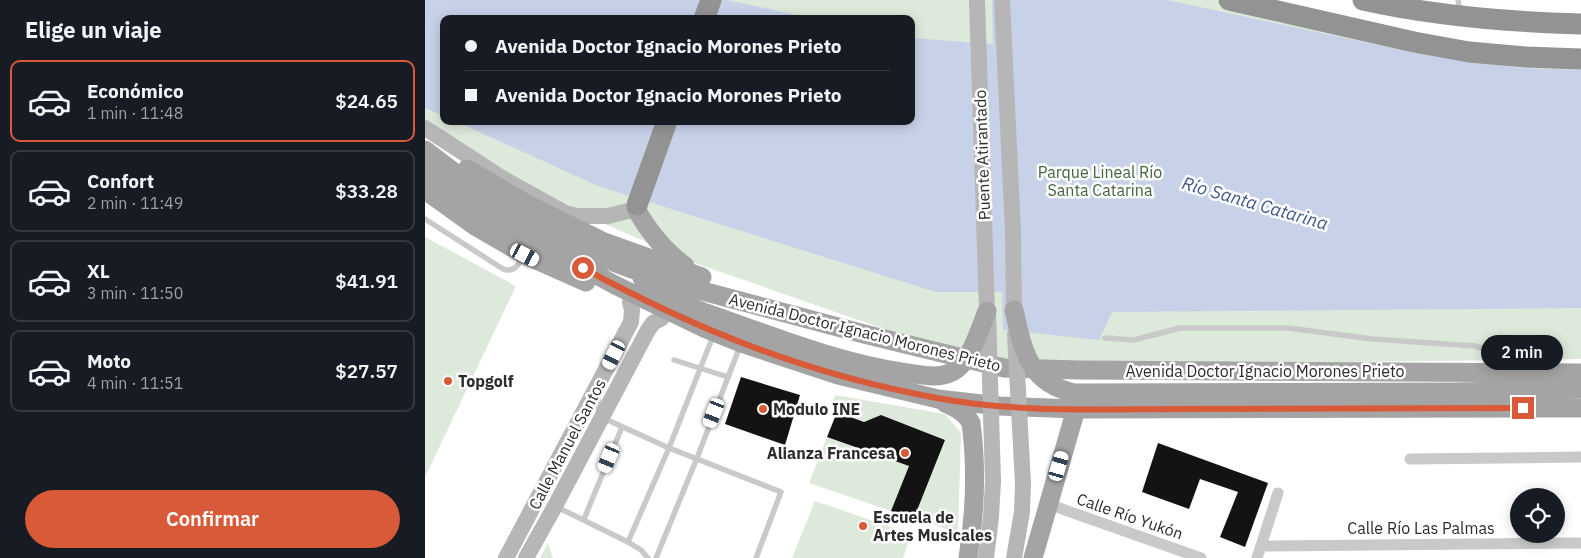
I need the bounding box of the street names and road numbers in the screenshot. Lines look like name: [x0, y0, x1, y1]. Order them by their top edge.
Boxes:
street label: Puente Atirantado: [970, 89, 994, 221]
street label: Avenida Doctor Ignacio Morones Prieto: [727, 289, 1003, 375]
street label: Avenida Doctor Ignacio Morones Prieto: [1125, 361, 1405, 381]
street label: Calle Manuel Santos: [524, 375, 610, 513]
street label: Calle Río Yukón: [1074, 488, 1186, 544]
street label: Calle Río Las Palmas: [1347, 518, 1495, 538]

